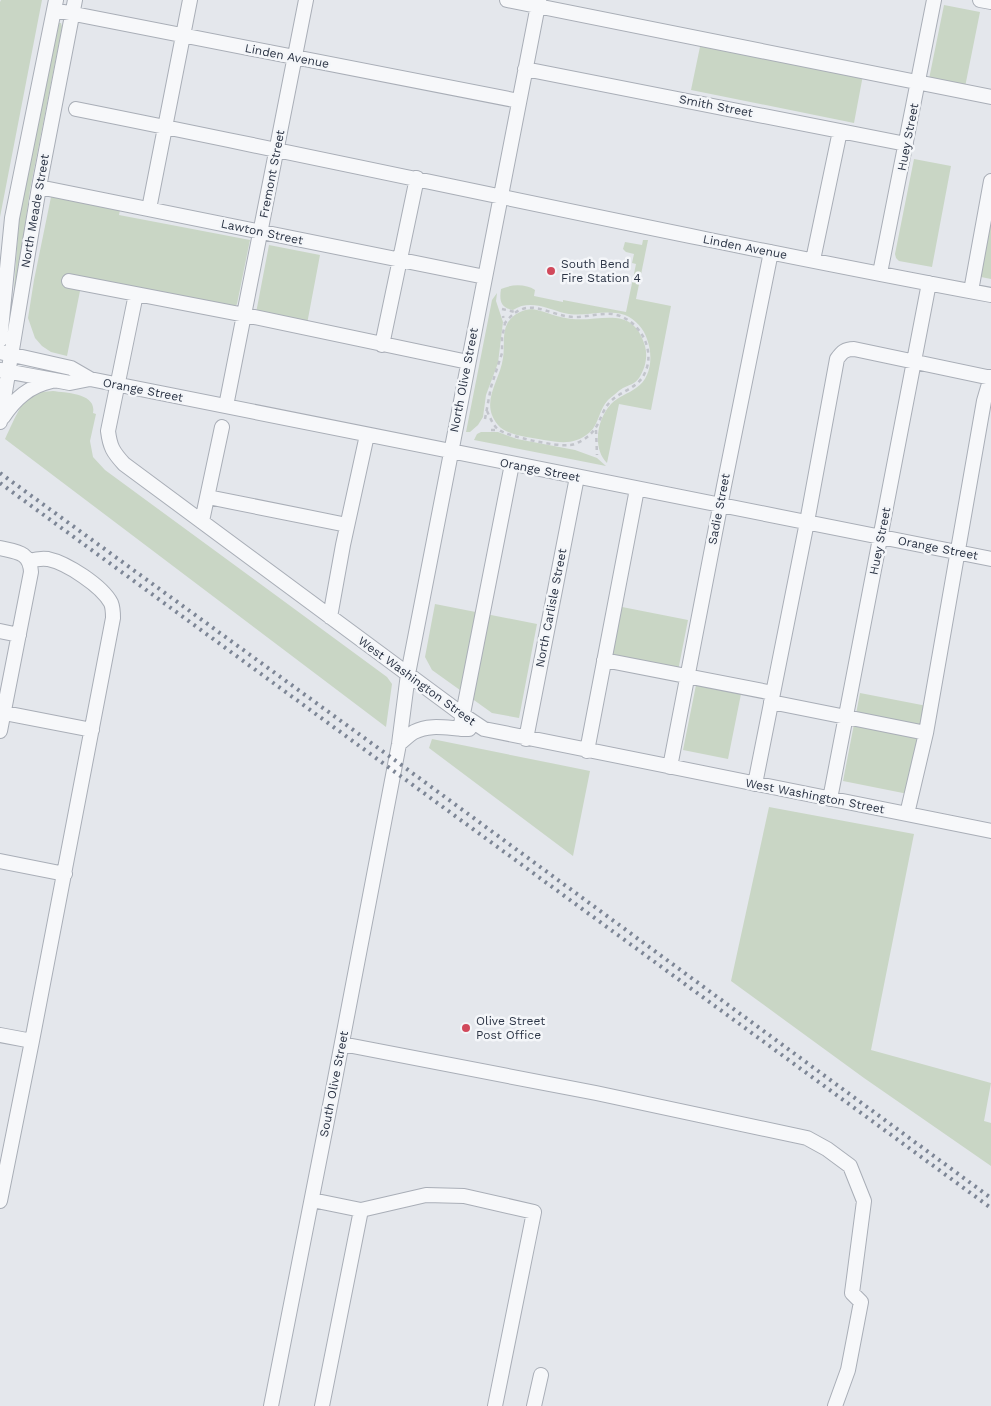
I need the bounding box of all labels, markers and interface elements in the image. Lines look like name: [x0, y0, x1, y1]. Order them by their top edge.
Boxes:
street label: Linden Avenue: [244, 41, 330, 71]
street label: Smith Street: [678, 92, 754, 120]
street label: Huey Street: [895, 102, 921, 172]
street label: Fremont Street: [257, 129, 287, 219]
street label: North Meade Street: [18, 153, 52, 269]
street label: Lawton Street: [220, 216, 304, 248]
street label: Linden Avenue: [702, 232, 788, 262]
place label: South Bend Fire Station 4: [561, 257, 641, 285]
marker: South Bend Fire Station 4: [545, 265, 557, 277]
street label: North Olive Street: [447, 327, 481, 433]
street label: Orange Street: [102, 375, 184, 405]
street label: Orange Street: [499, 455, 581, 485]
street label: Sadie Street: [705, 472, 733, 546]
street label: Huey Street: [867, 506, 893, 576]
street label: Orange Street: [897, 533, 979, 563]
street label: North Carlisle Street: [533, 547, 569, 669]
street label: West Washington Street: [356, 634, 478, 728]
street label: West Washington Street: [744, 776, 886, 816]
place label: Olive Street Post Office: [476, 1014, 545, 1042]
marker: Olive Street Post Office: [460, 1022, 472, 1034]
street label: South Olive Street: [317, 1030, 351, 1138]

